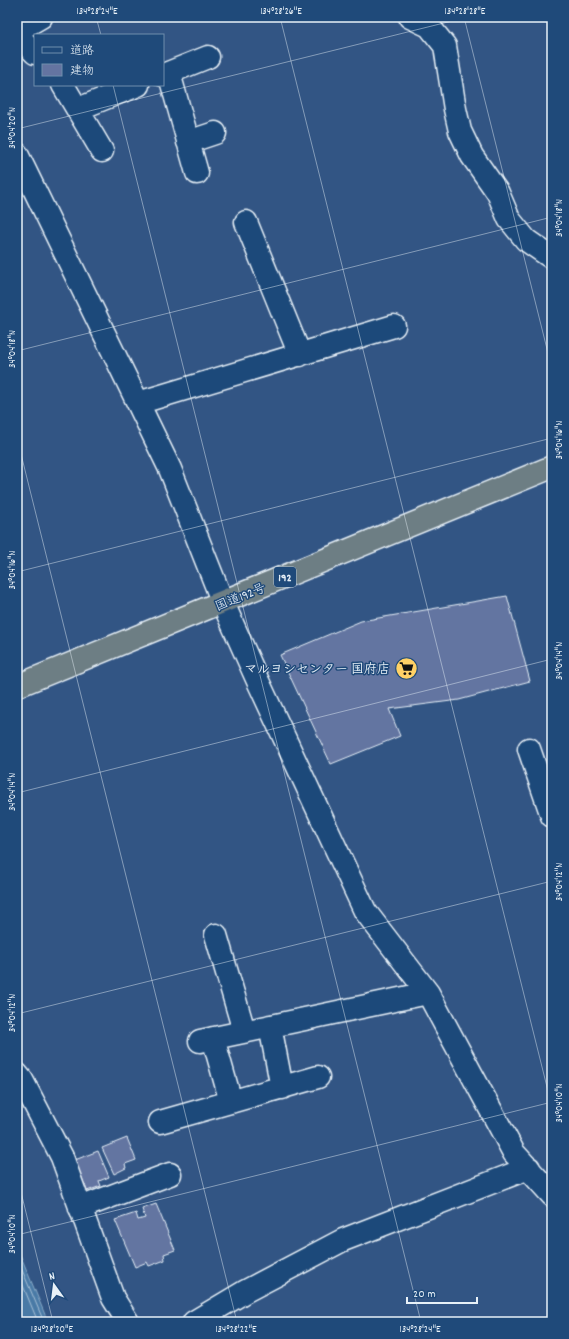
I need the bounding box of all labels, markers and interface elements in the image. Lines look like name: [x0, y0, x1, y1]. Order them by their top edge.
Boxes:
text: 134°28'24"E: [77, 5, 118, 19]
text: 134°28'26"E: [260, 5, 302, 19]
text: 134°28'28"E: [445, 5, 486, 19]
legend: [34, 34, 164, 86]
text: 道路: [70, 43, 94, 60]
text: 建物: [70, 63, 94, 80]
text: 34°04'20"N: [6, 107, 20, 149]
text: 34°04'18"N: [553, 199, 567, 237]
text: 34°04'18"N: [6, 330, 20, 368]
text: 34°04'16"N: [553, 420, 567, 459]
text: 34°04'16"N: [6, 550, 20, 589]
road number: 192: [274, 567, 296, 587]
street label: 国道192号: [213, 579, 269, 617]
text: 34°04'14"N: [553, 642, 567, 680]
supermarket icon: マルヨシセンター 国府店: [393, 655, 419, 681]
place label: マルヨシセンター 国府店: [244, 661, 390, 680]
text: 34°04'14"N: [6, 773, 20, 811]
text: 34°04'12"N: [553, 863, 567, 901]
text: 34°04'12"N: [6, 994, 20, 1032]
text: 34°04'10"N: [553, 1083, 567, 1123]
text: 34°04'10"N: [6, 1214, 20, 1254]
north arrow: [34, 1265, 74, 1305]
text: N: [47, 1269, 57, 1286]
scale bar: [407, 1279, 477, 1305]
text: 20 m: [413, 1286, 436, 1303]
text: 134°28'20"E: [31, 1323, 74, 1337]
text: 134°28'22"E: [215, 1323, 257, 1337]
text: 134°28'24"E: [400, 1323, 441, 1337]

